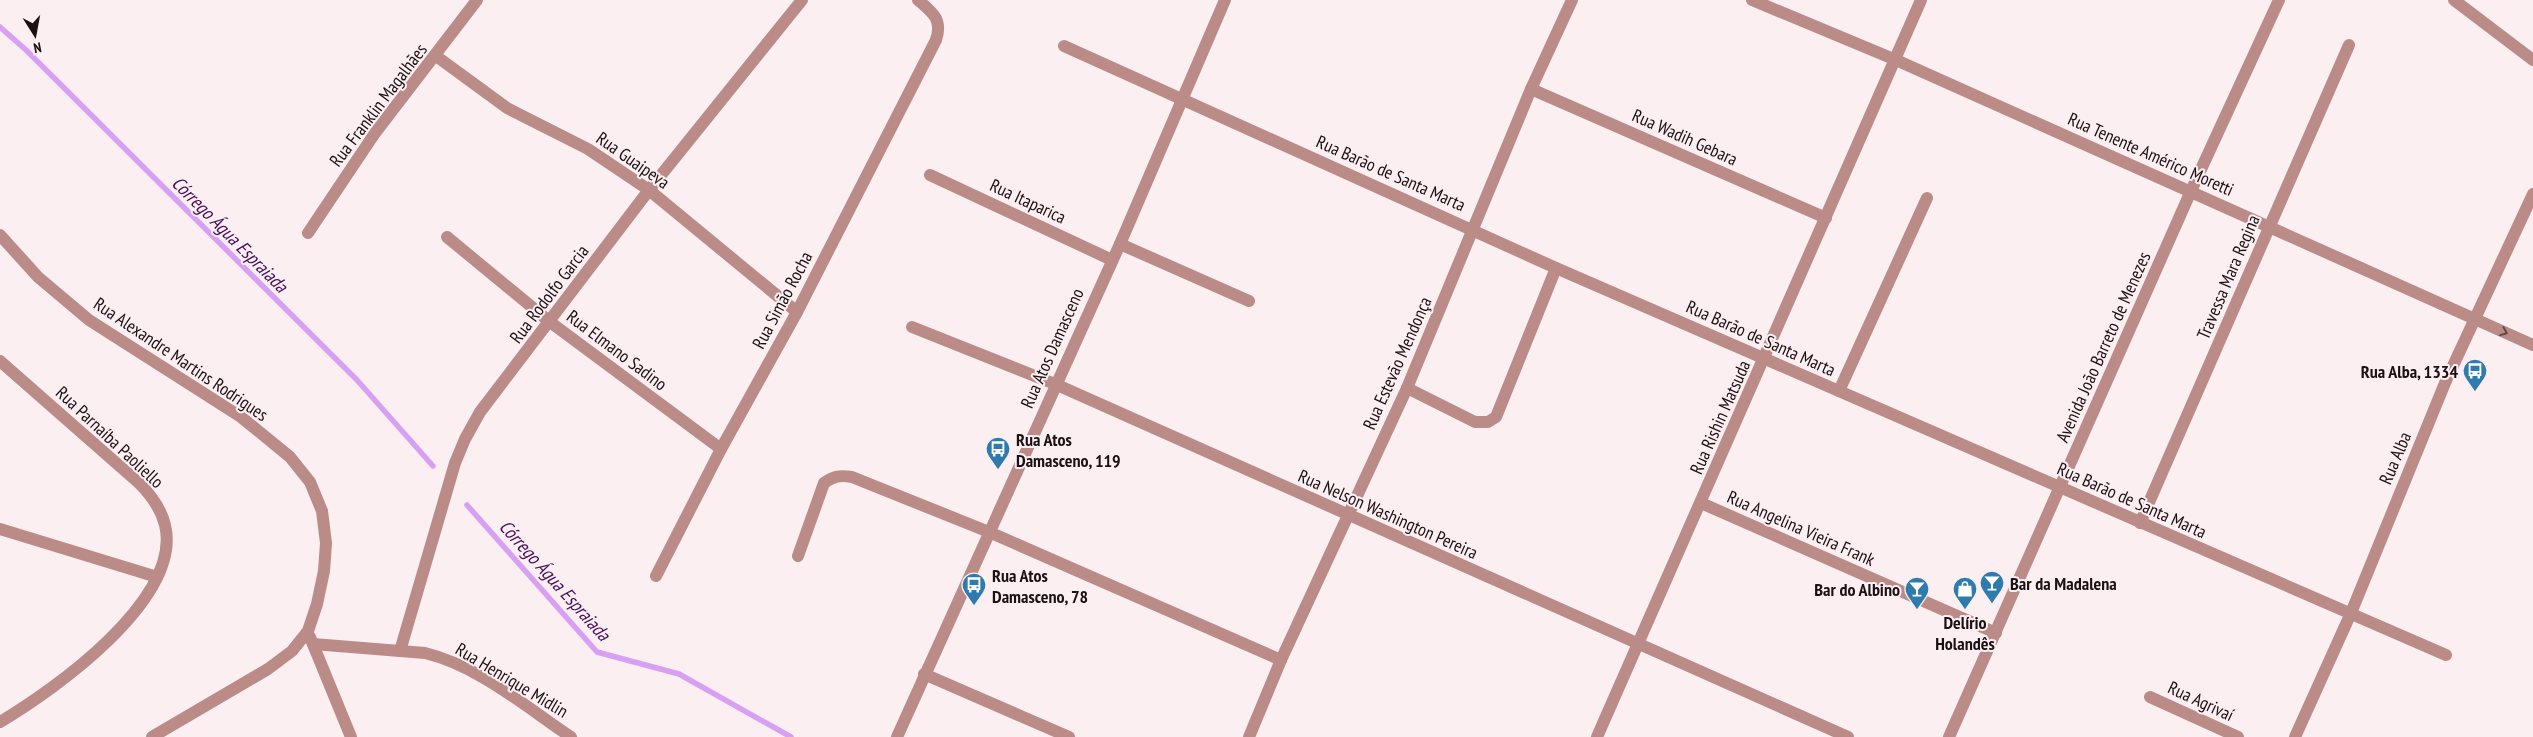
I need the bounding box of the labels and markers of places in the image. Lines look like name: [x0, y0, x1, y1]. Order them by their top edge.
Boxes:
bus stop icon: Rua Alba, 1334: [2462, 358, 2488, 392]
place label: Rua Alba, 1334: [2361, 360, 2458, 383]
place label: Rua Atos Damasceno, 119: [1016, 428, 1121, 472]
bus stop icon: Rua Atos Damasceno, 119: [985, 436, 1011, 470]
place label: Rua Atos Damasceno, 78: [992, 564, 1088, 608]
bar icon: Bar da Madalena: [1979, 570, 2005, 604]
bus stop icon: Rua Atos Damasceno, 78: [961, 572, 987, 606]
place label: Bar da Madalena: [2010, 572, 2117, 595]
bar icon: Bar do Albino: [1904, 576, 1930, 610]
shop icon: Delírio Holandês: [1952, 576, 1978, 610]
place label: Bar do Albino: [1814, 578, 1900, 601]
place label: Delírio Holandês: [1935, 611, 1995, 655]

